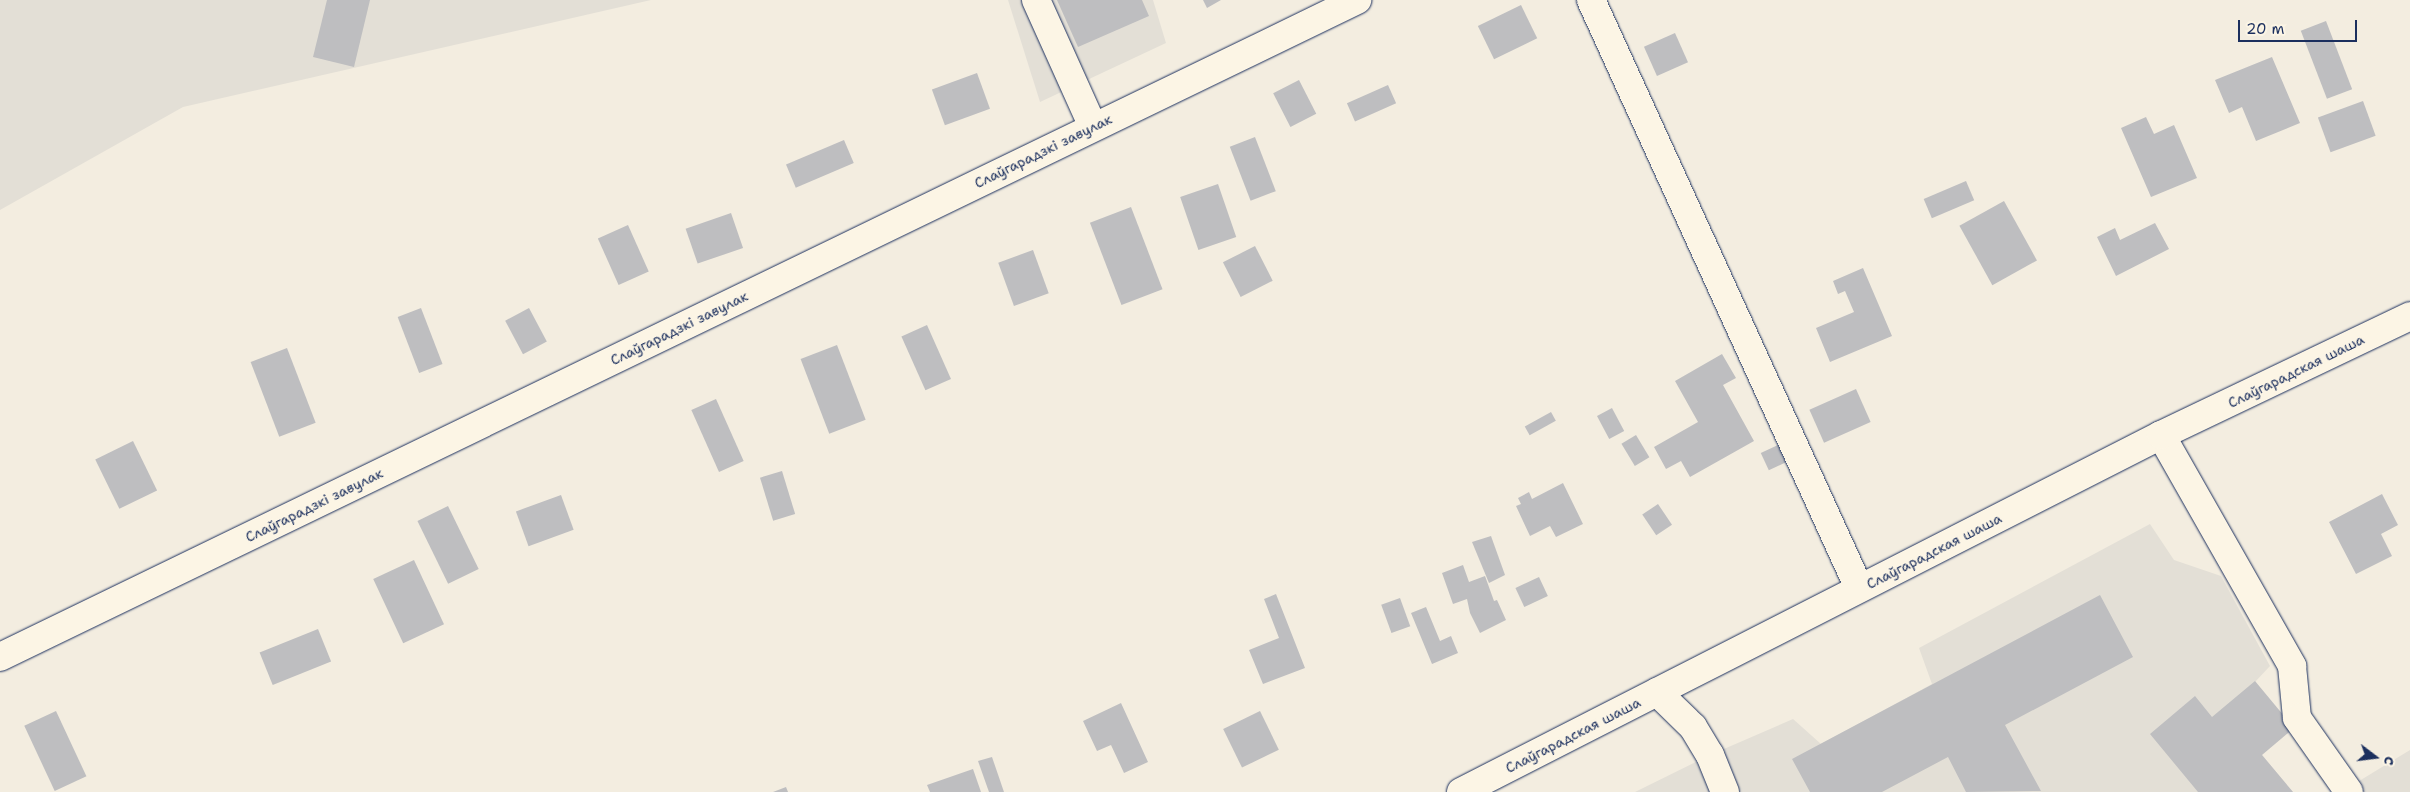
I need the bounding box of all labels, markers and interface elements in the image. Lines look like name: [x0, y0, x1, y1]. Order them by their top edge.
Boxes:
scale bar: [2240, 10, 2359, 42]
text: 20 m: [2246, 19, 2285, 39]
street label: Слаўгарадзкі завулак: [972, 110, 1114, 192]
street label: Слаўгарадзкі завулак: [608, 287, 750, 369]
street label: Слаўгарадская шаша: [2225, 331, 2367, 411]
street label: Слаўгарадзкі завулак: [243, 464, 385, 546]
street label: Слаўгарадская шаша: [1864, 510, 2004, 592]
street label: Слаўгарадская шаша: [1503, 694, 1643, 776]
north arrow: [2350, 732, 2400, 782]
text: С: [2380, 754, 2399, 767]

